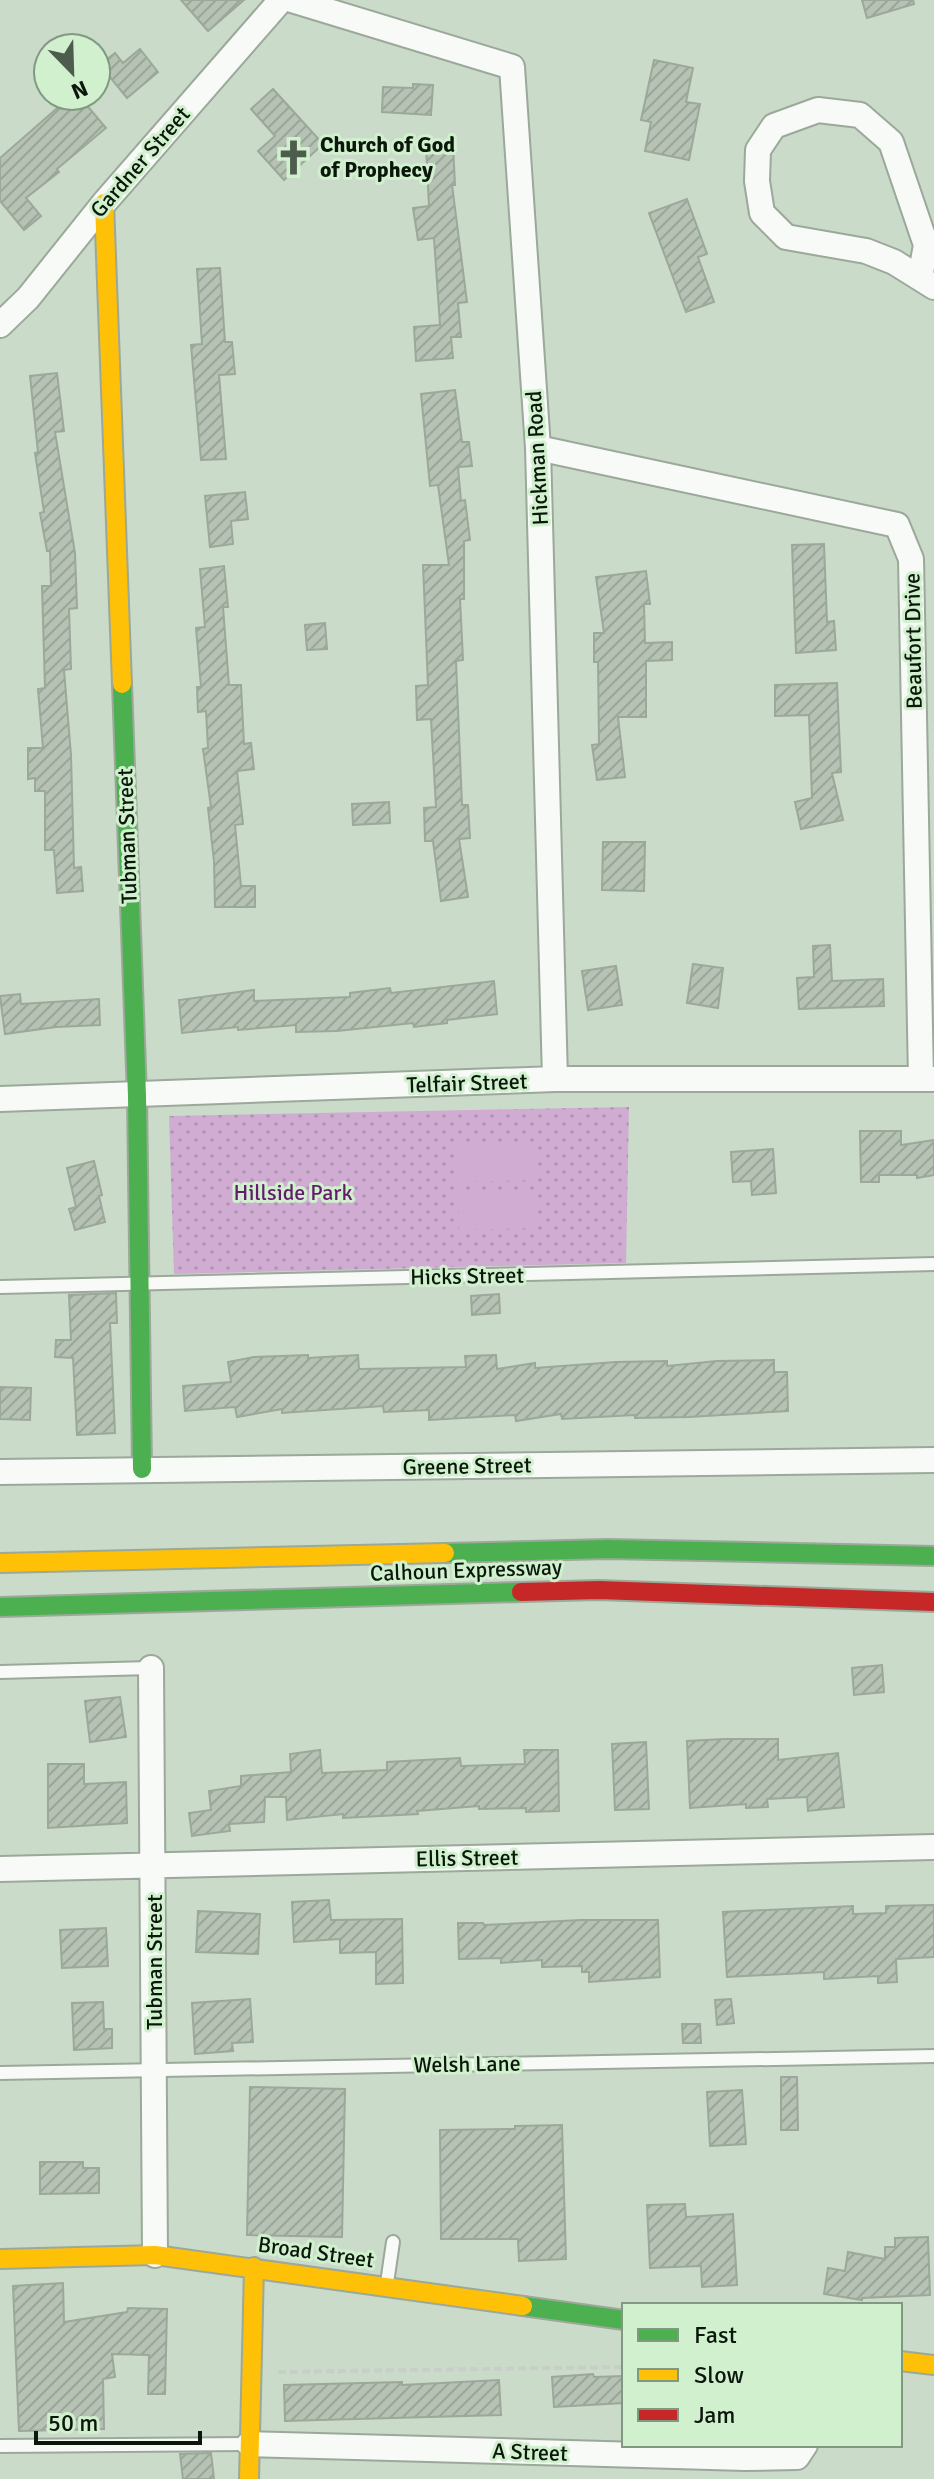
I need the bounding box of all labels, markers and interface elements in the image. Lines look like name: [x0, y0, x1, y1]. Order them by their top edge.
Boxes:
north arrow: [32, 32, 112, 112]
text: N: [67, 75, 92, 105]
street label: Gardner Street: [85, 101, 196, 223]
place label: Church of God of Prophecy: [320, 131, 455, 183]
church icon: Church of God of Prophecy: [275, 138, 313, 176]
street label: Hickman Road: [520, 390, 554, 526]
street label: Beaufort Drive: [898, 573, 928, 709]
street label: Tubman Street: [111, 768, 143, 904]
street label: Telfair Street: [406, 1067, 528, 1099]
park label: Hillside Park: [234, 1179, 352, 1206]
street label: Hicks Street: [410, 1262, 525, 1290]
street label: Greene Street: [402, 1451, 532, 1481]
street label: Calhoun Expressway: [370, 1553, 563, 1587]
street label: Ellis Street: [415, 1844, 519, 1872]
street label: Tubman Street: [141, 1894, 168, 2030]
street label: Welsh Lane: [413, 2050, 521, 2078]
street label: Broad Street: [256, 2230, 376, 2274]
legend: [622, 2303, 902, 2447]
text: Fast: [694, 2320, 737, 2350]
text: Slow: [694, 2360, 744, 2390]
scale bar: [36, 2395, 200, 2445]
text: Jam: [694, 2400, 735, 2430]
text: 50 m: [48, 2408, 98, 2438]
street label: A Street: [492, 2437, 569, 2467]

